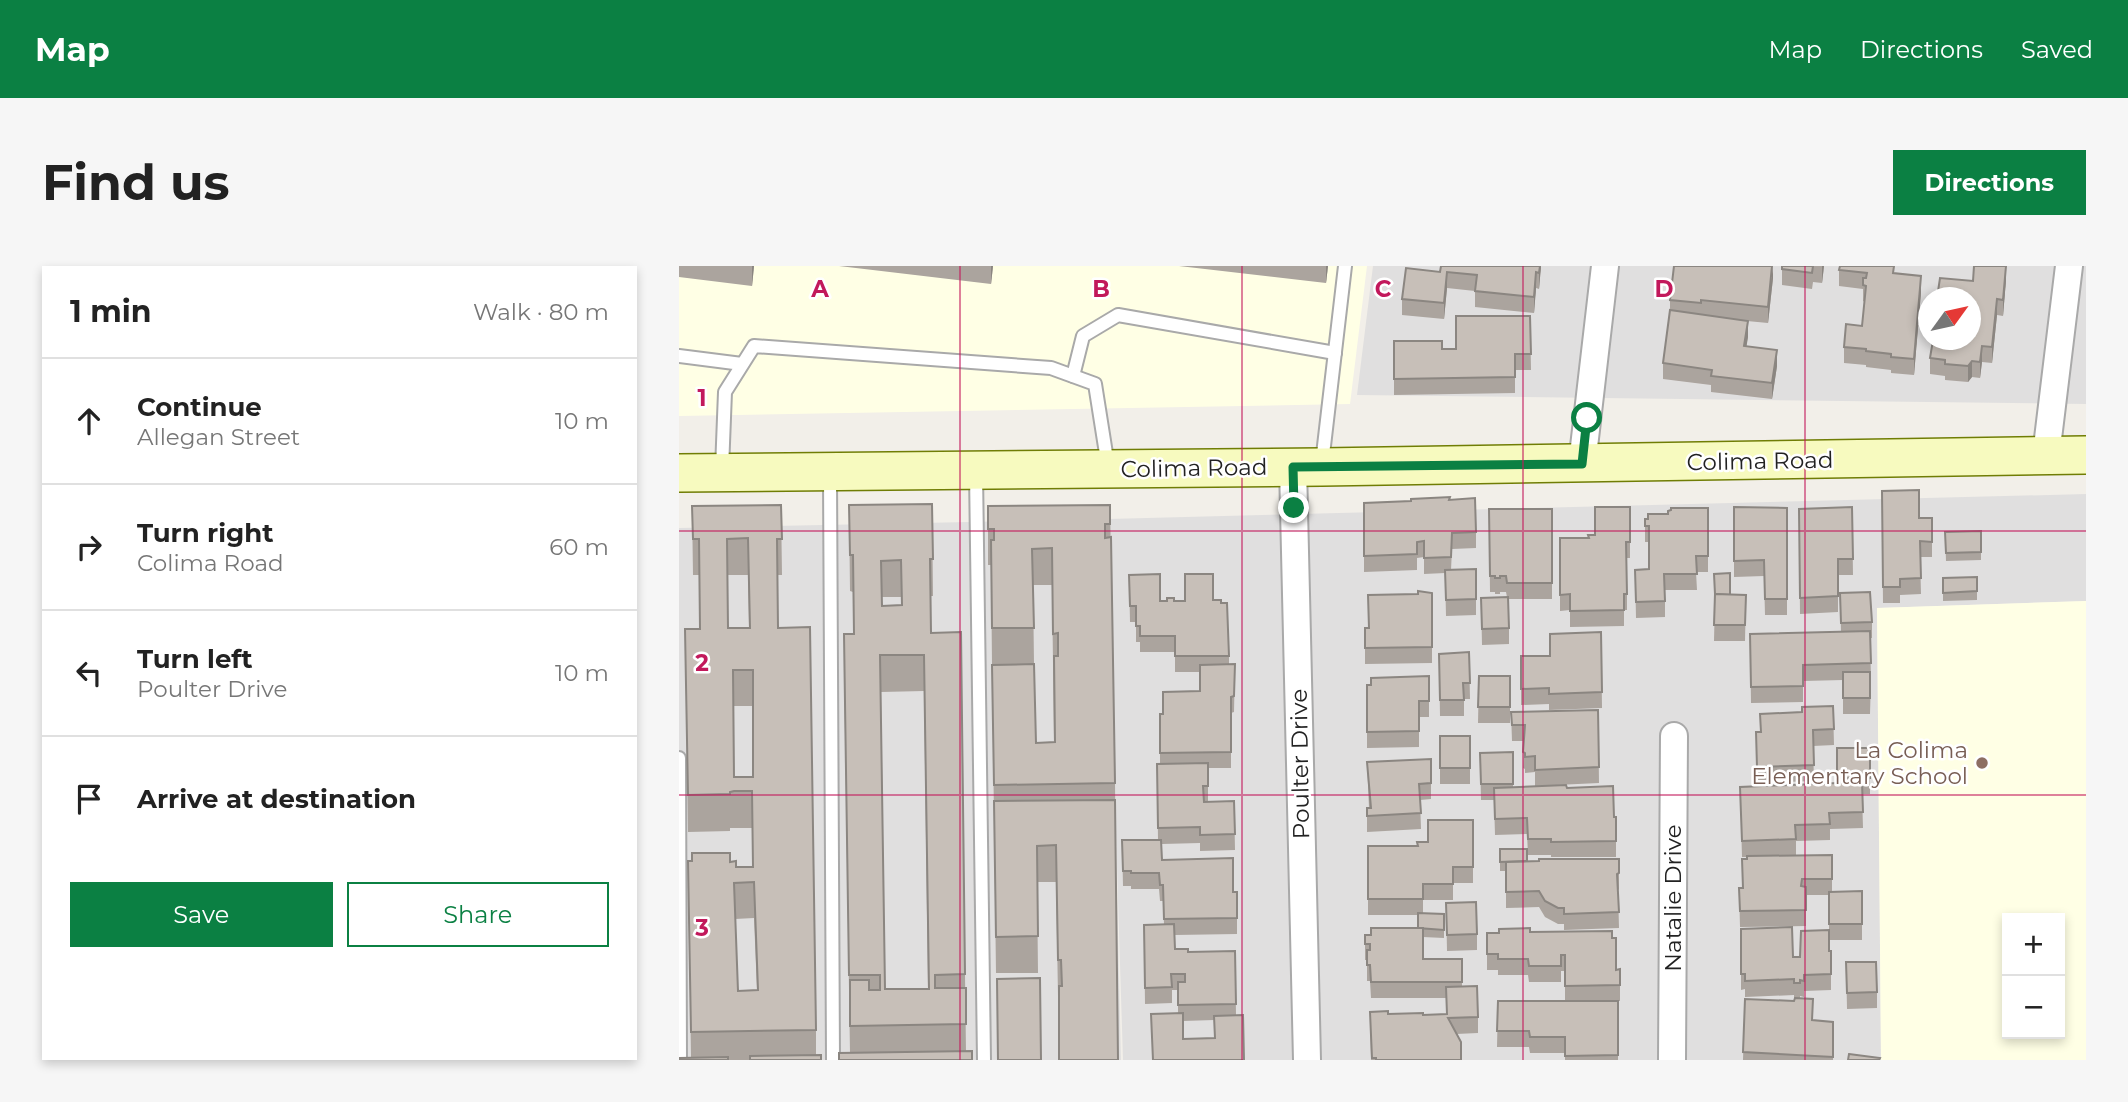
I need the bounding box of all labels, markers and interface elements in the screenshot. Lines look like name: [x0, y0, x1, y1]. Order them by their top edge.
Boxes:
text: Map: [35, 29, 110, 69]
text: Map: [1769, 35, 1822, 64]
text: Directions: [1860, 35, 1983, 64]
text: Saved: [2021, 35, 2093, 64]
button: Directions: [1893, 150, 2086, 215]
text: Find us: [42, 153, 230, 212]
text: A: [810, 275, 829, 303]
text: B: [1092, 275, 1110, 303]
text: C: [1375, 275, 1392, 303]
text: D: [1655, 275, 1674, 303]
north arrow: [1918, 287, 1981, 350]
text: 1 min: [70, 293, 151, 330]
text: Walk · 80 m: [473, 298, 609, 326]
text: 1: [697, 384, 707, 412]
text: Continue: [137, 391, 262, 423]
icon: ahead: [70, 402, 108, 440]
route start: [1571, 402, 1602, 433]
text: 10 m: [555, 407, 609, 435]
text: Allegan Street: [137, 423, 300, 451]
street label: Colima Road: [1686, 446, 1834, 476]
street label: Colima Road: [1120, 453, 1268, 483]
route end: [1278, 492, 1309, 523]
text: Turn right: [137, 517, 273, 549]
icon: right: [70, 528, 108, 566]
text: 60 m: [549, 533, 609, 561]
text: Colima Road: [137, 549, 284, 577]
text: Turn left: [137, 643, 253, 675]
text: 2: [695, 649, 709, 677]
icon: left: [70, 654, 108, 692]
text: 10 m: [555, 659, 609, 687]
text: Poulter Drive: [137, 675, 287, 703]
street label: Poulter Drive: [1285, 689, 1315, 839]
place label: La Colima Elementary School: [1751, 736, 1968, 790]
marker: La Colima Elementary School: [1974, 755, 1990, 771]
icon: arrive: [70, 780, 108, 818]
text: Arrive at destination: [137, 783, 416, 815]
street label: Natalie Drive: [1659, 824, 1687, 972]
button: Save: [70, 882, 333, 947]
button: Share: [347, 882, 609, 947]
map controls: [2002, 913, 2065, 1039]
button: +: [2002, 913, 2065, 976]
text: 3: [694, 914, 709, 942]
button: −: [2002, 976, 2065, 1039]

